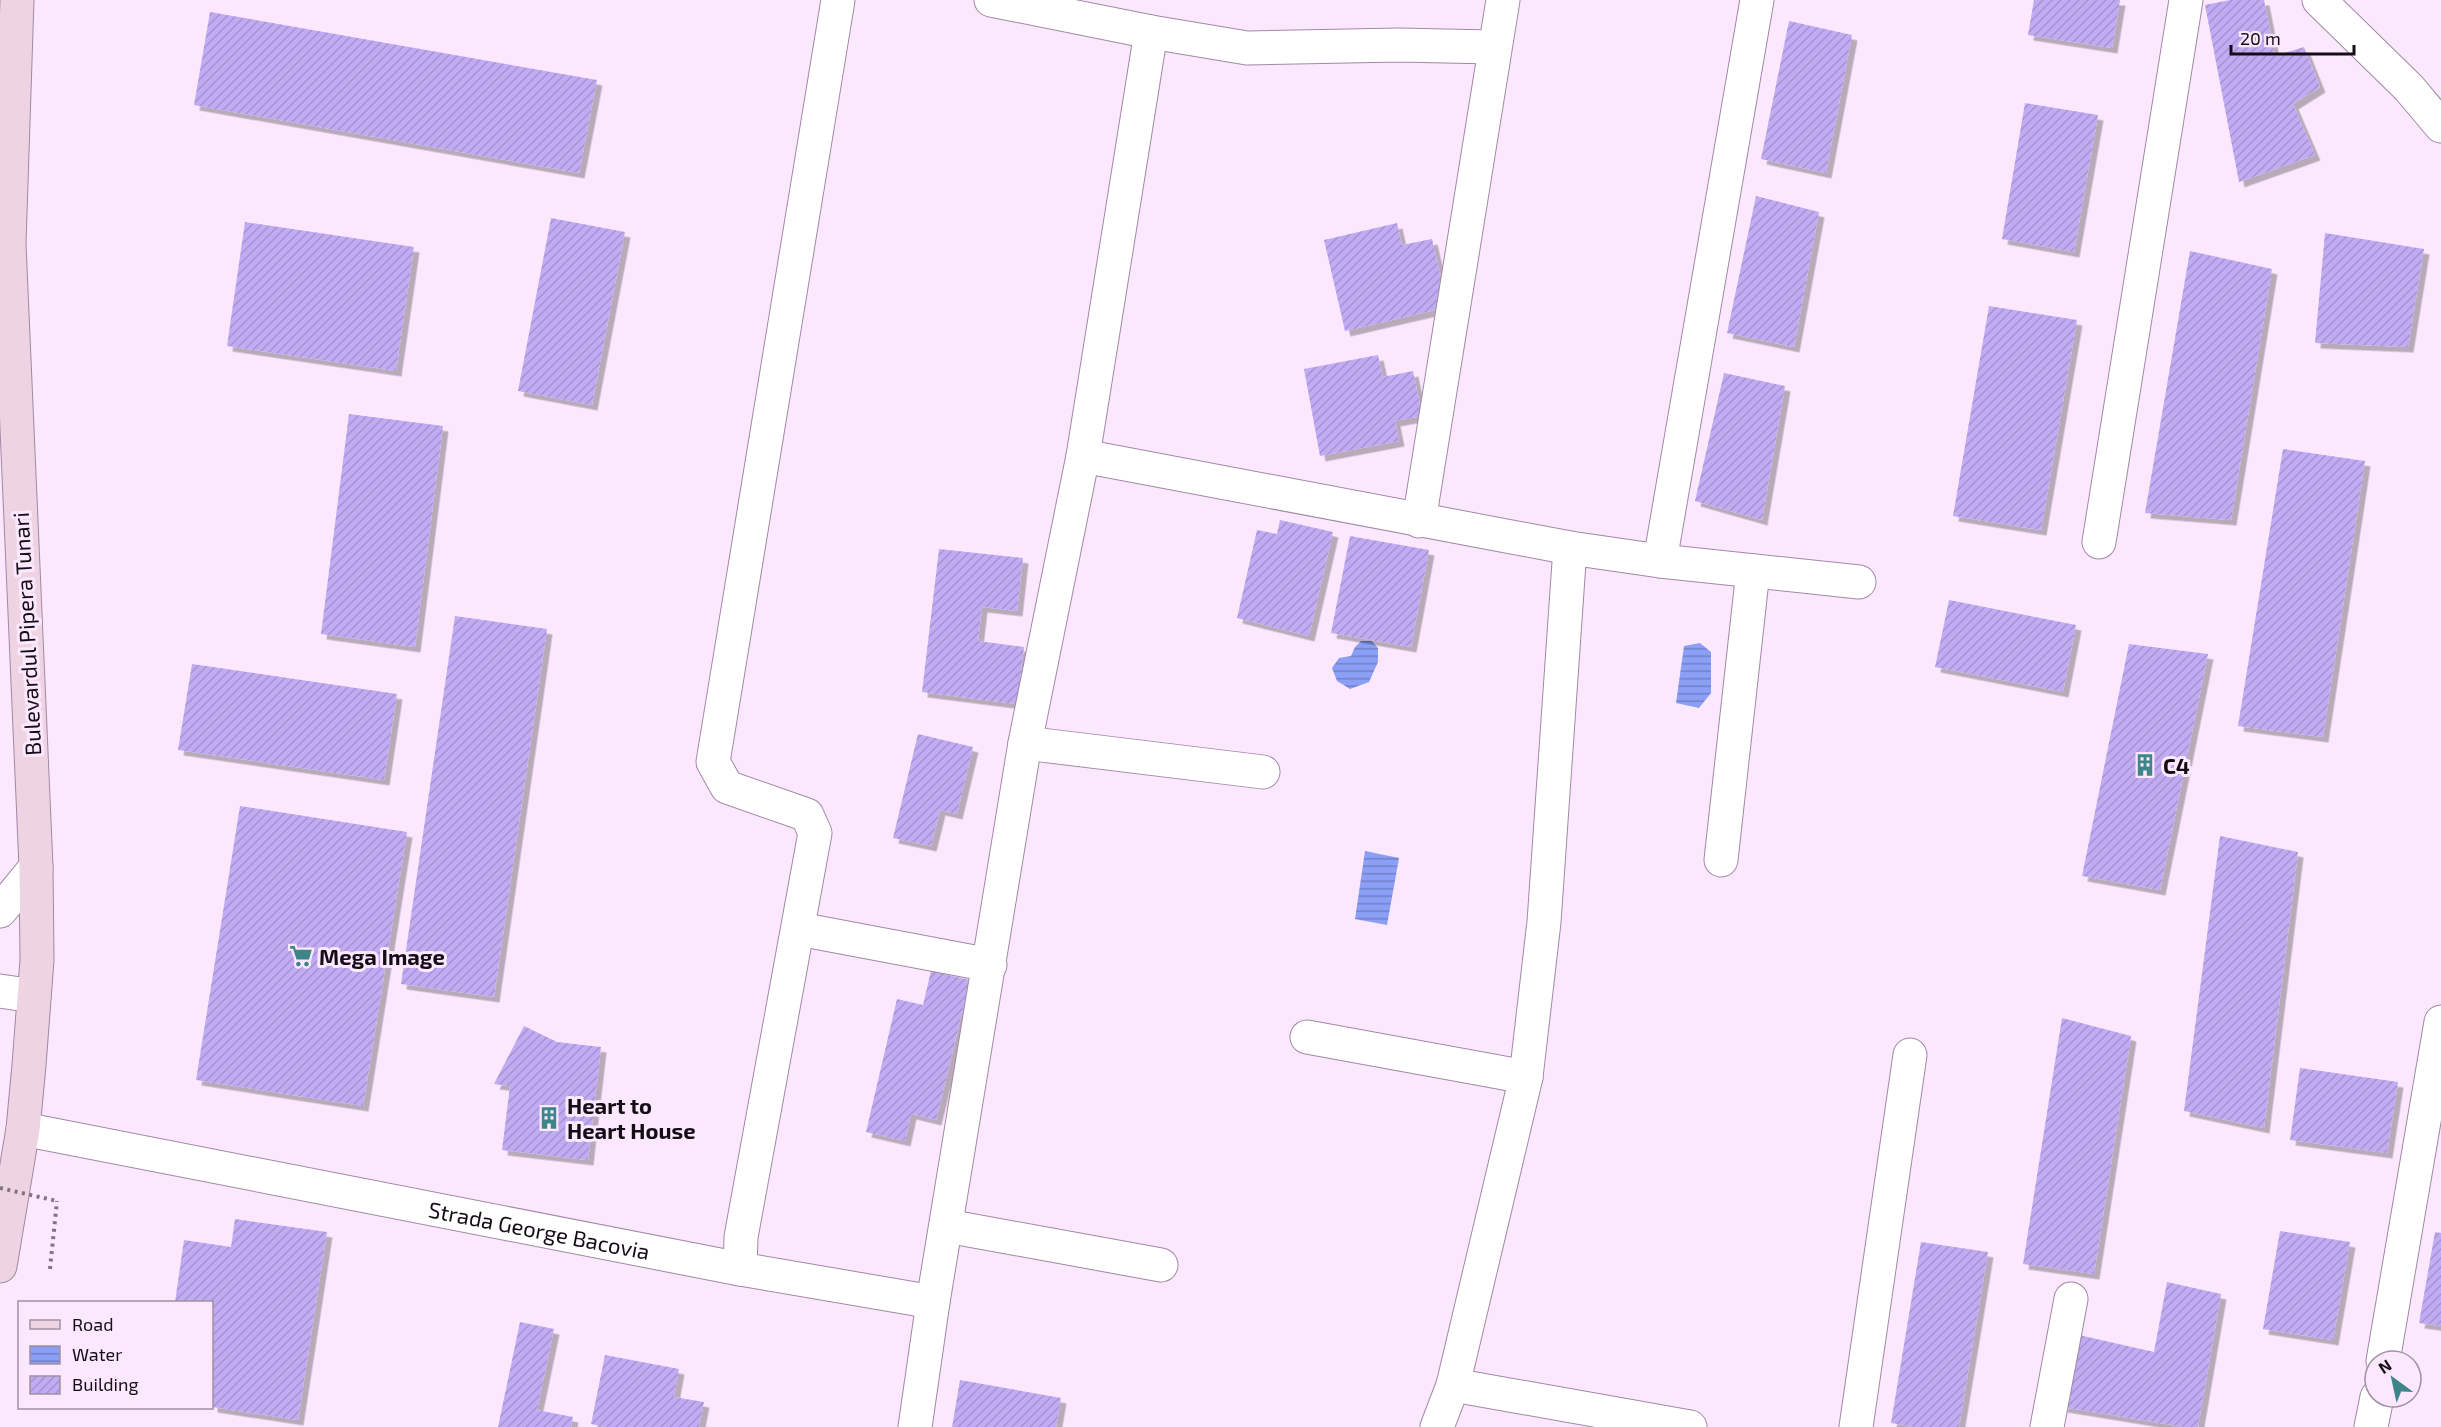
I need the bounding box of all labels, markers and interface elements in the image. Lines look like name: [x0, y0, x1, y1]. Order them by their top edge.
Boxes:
scale bar: [2231, 18, 2354, 56]
text: 20 m: [2240, 27, 2281, 49]
street label: Bulevardul Pipera Tunari: [7, 512, 45, 756]
building icon: C4: [2132, 752, 2158, 778]
place label: C4: [2163, 752, 2190, 778]
supermarket icon: Mega Image: [288, 943, 314, 969]
place label: Mega Image: [319, 943, 445, 969]
place label: Heart to Heart House: [567, 1092, 696, 1143]
building icon: Heart to Heart House: [536, 1105, 562, 1131]
street label: Strada George Bacovia: [426, 1195, 652, 1264]
legend: [18, 1301, 213, 1409]
text: Road: [72, 1313, 113, 1335]
text: Water: [72, 1343, 122, 1365]
north arrow: [2363, 1349, 2423, 1409]
text: N: [2375, 1355, 2395, 1377]
text: Building: [72, 1373, 139, 1395]

